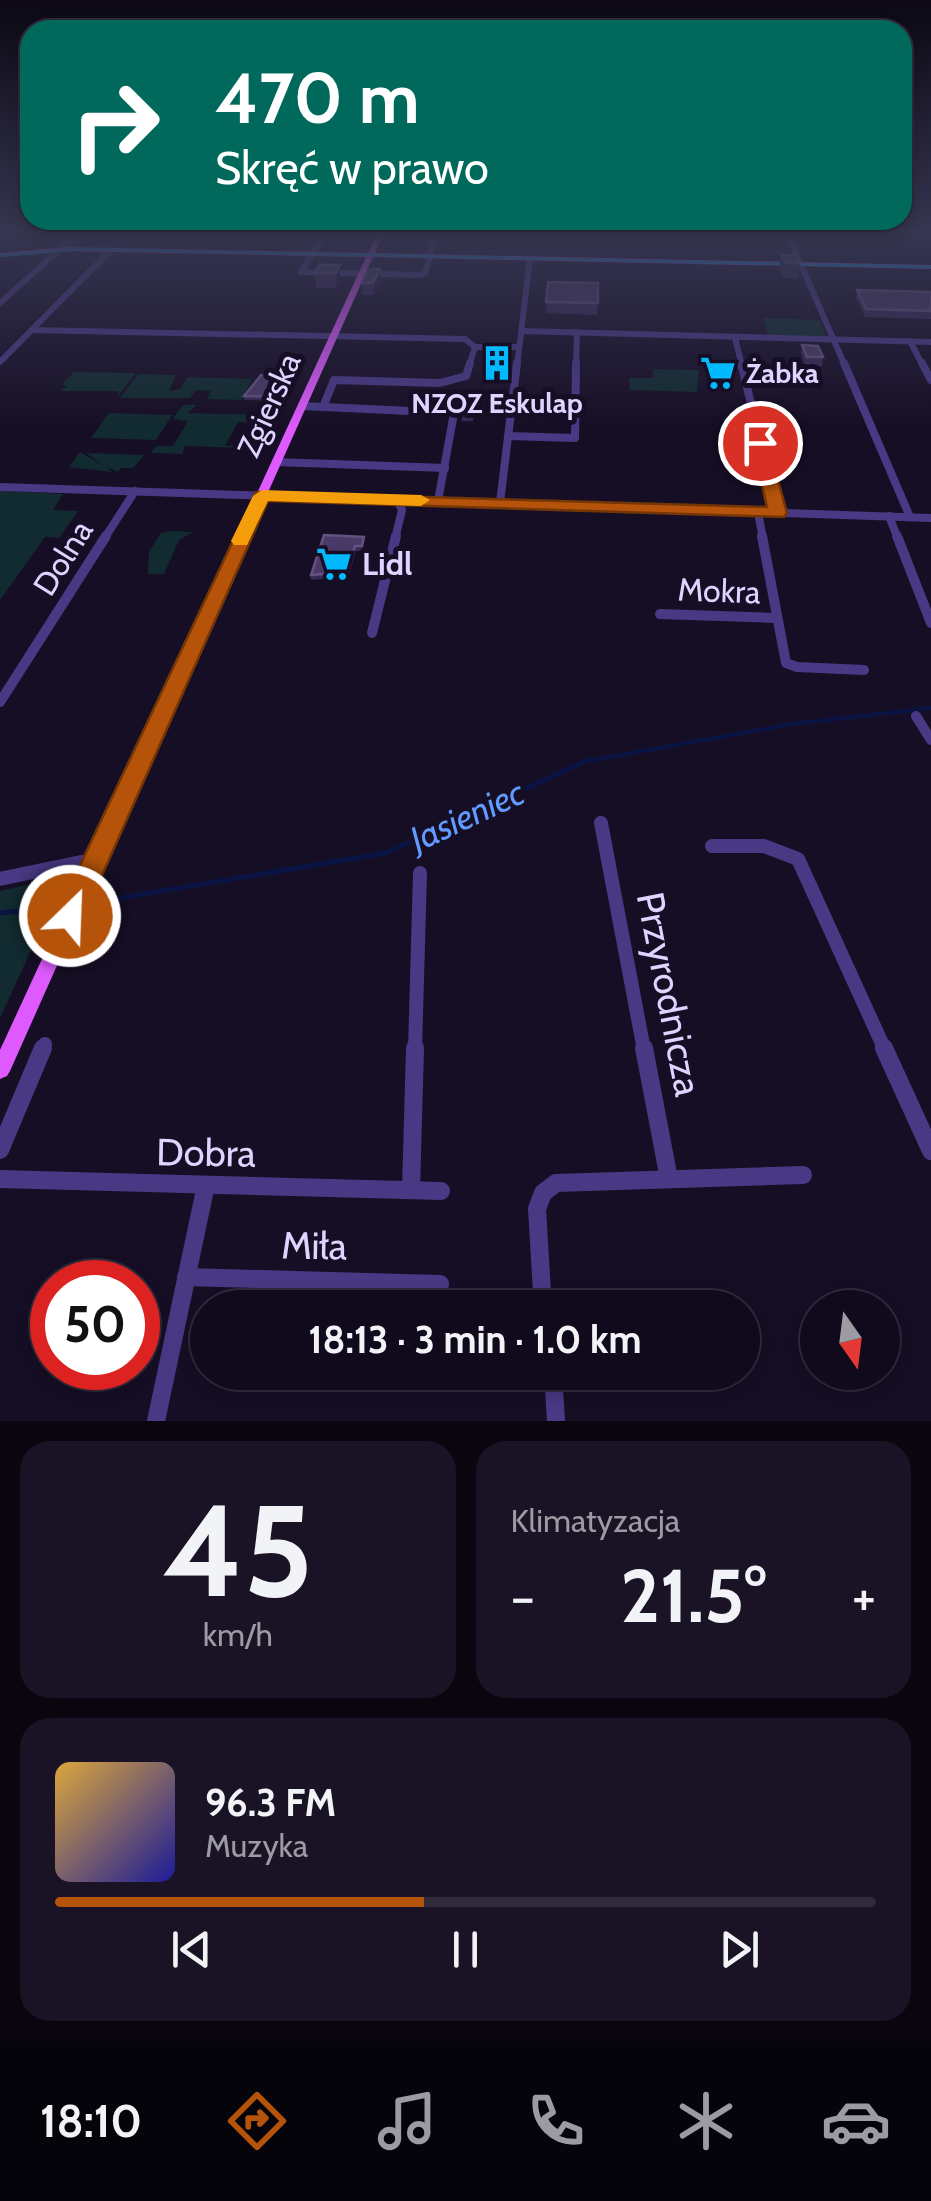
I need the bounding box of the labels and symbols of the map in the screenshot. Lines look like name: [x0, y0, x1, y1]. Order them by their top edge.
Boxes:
building icon: NZOZ Eskulap: [478, 344, 516, 382]
street label: Zgierska: [228, 346, 309, 463]
supermarket icon: Żabka: [699, 354, 737, 392]
place label: Żabka: [746, 356, 819, 390]
place label: NZOZ Eskulap: [411, 386, 583, 420]
pin: [718, 401, 803, 486]
street label: Dolna: [24, 512, 101, 603]
place label: Lidl: [362, 544, 412, 583]
supermarket icon: Lidl: [315, 545, 353, 583]
street label: Mokra: [677, 570, 762, 611]
water label: Jasieniec: [400, 770, 531, 862]
position arrow: [18, 864, 122, 968]
street label: Przyrodnicza: [627, 888, 712, 1100]
street label: Dobra: [156, 1128, 256, 1177]
street label: Miła: [281, 1221, 347, 1270]
speed limit sign: 50: [30, 1260, 160, 1390]
north arrow: [800, 1290, 900, 1390]

